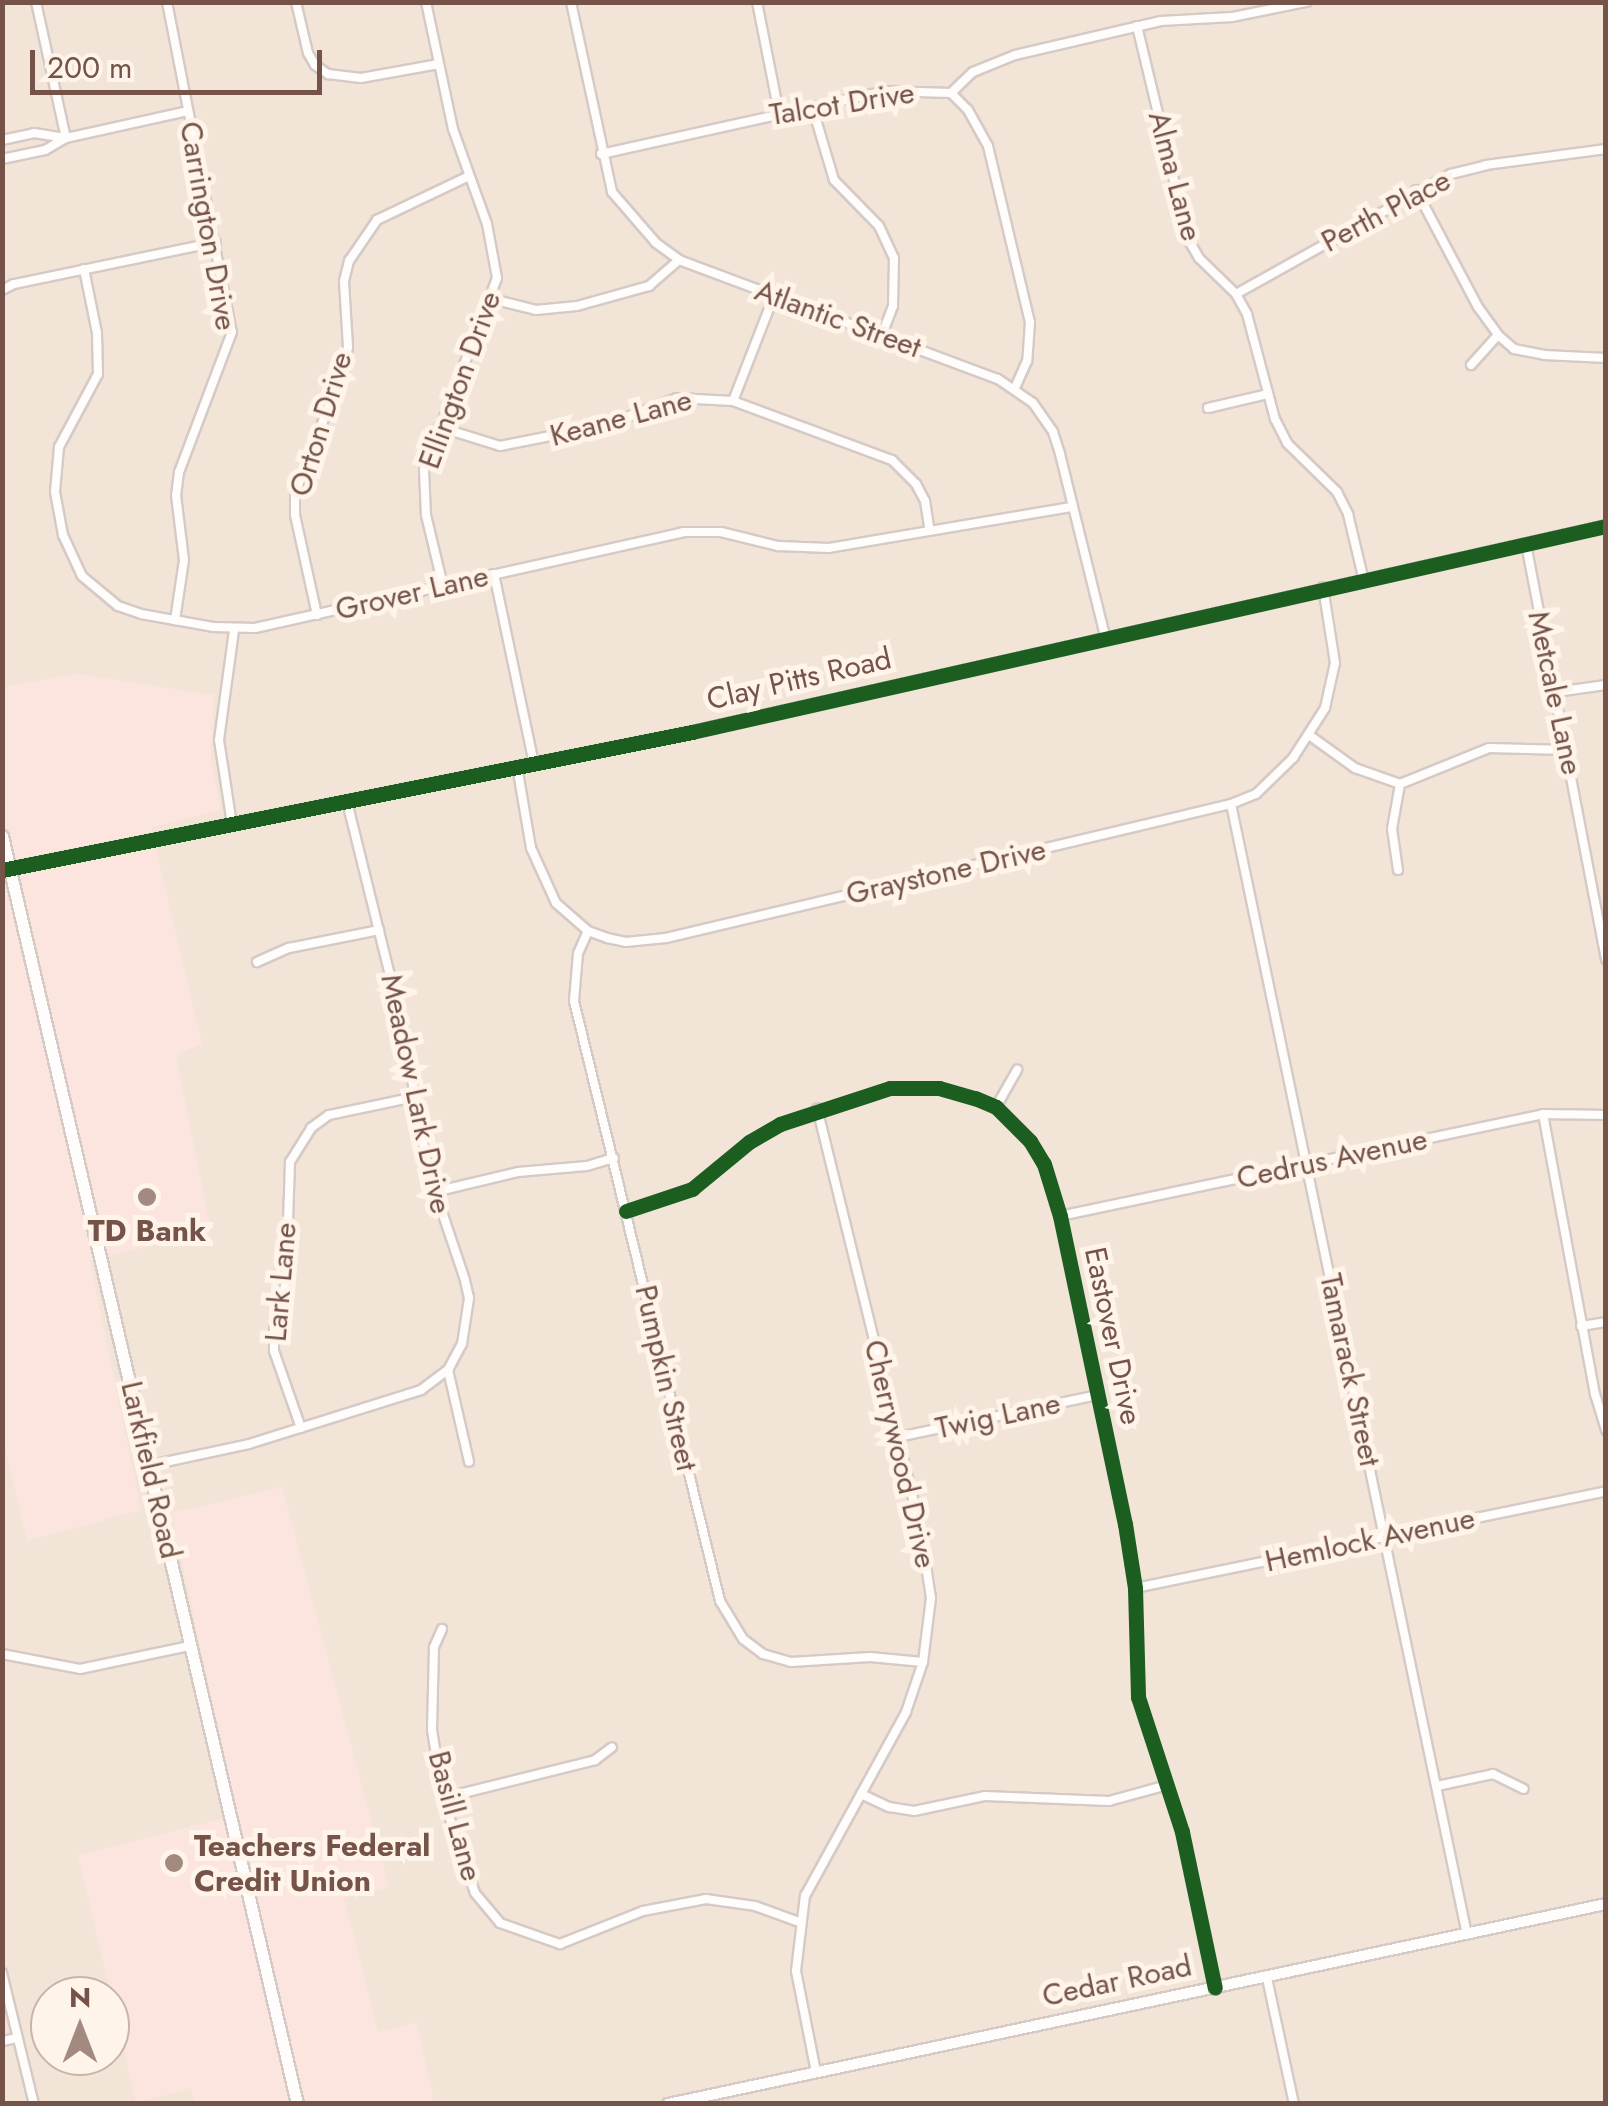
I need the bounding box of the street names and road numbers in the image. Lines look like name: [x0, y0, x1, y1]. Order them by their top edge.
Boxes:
street label: Talcot Drive: [767, 75, 917, 133]
street label: Alma Lane: [1140, 107, 1210, 245]
street label: Carrington Drive: [172, 119, 244, 333]
street label: Perth Place: [1315, 162, 1457, 260]
street label: Atlantic Street: [750, 272, 926, 366]
street label: Ellington Drive: [411, 286, 509, 474]
street label: Orton Drive: [282, 347, 360, 501]
street label: Keane Lane: [546, 382, 696, 454]
street label: Grover Lane: [332, 558, 492, 628]
street label: Metcale Lane: [1520, 608, 1590, 778]
street label: Clay Pitts Road: [703, 640, 895, 718]
street label: Graystone Drive: [843, 832, 1049, 912]
street label: Meadow Lark Drive: [373, 971, 459, 1217]
street label: Cedrus Avenue: [1234, 1121, 1430, 1197]
street label: Lark Lane: [258, 1221, 304, 1343]
street label: Eastover Drive: [1077, 1244, 1149, 1428]
street label: Tamarack Street: [1312, 1270, 1388, 1470]
street label: Pumpkin Street: [627, 1282, 705, 1474]
street label: Cherrywood Drive: [856, 1337, 944, 1571]
street label: Larkfield Road: [113, 1378, 189, 1562]
street label: Twig Lane: [932, 1385, 1064, 1447]
street label: Hemlock Avenue: [1262, 1500, 1478, 1580]
street label: Basill Lane: [420, 1747, 490, 1885]
street label: Cedar Road: [1039, 1948, 1195, 2014]

